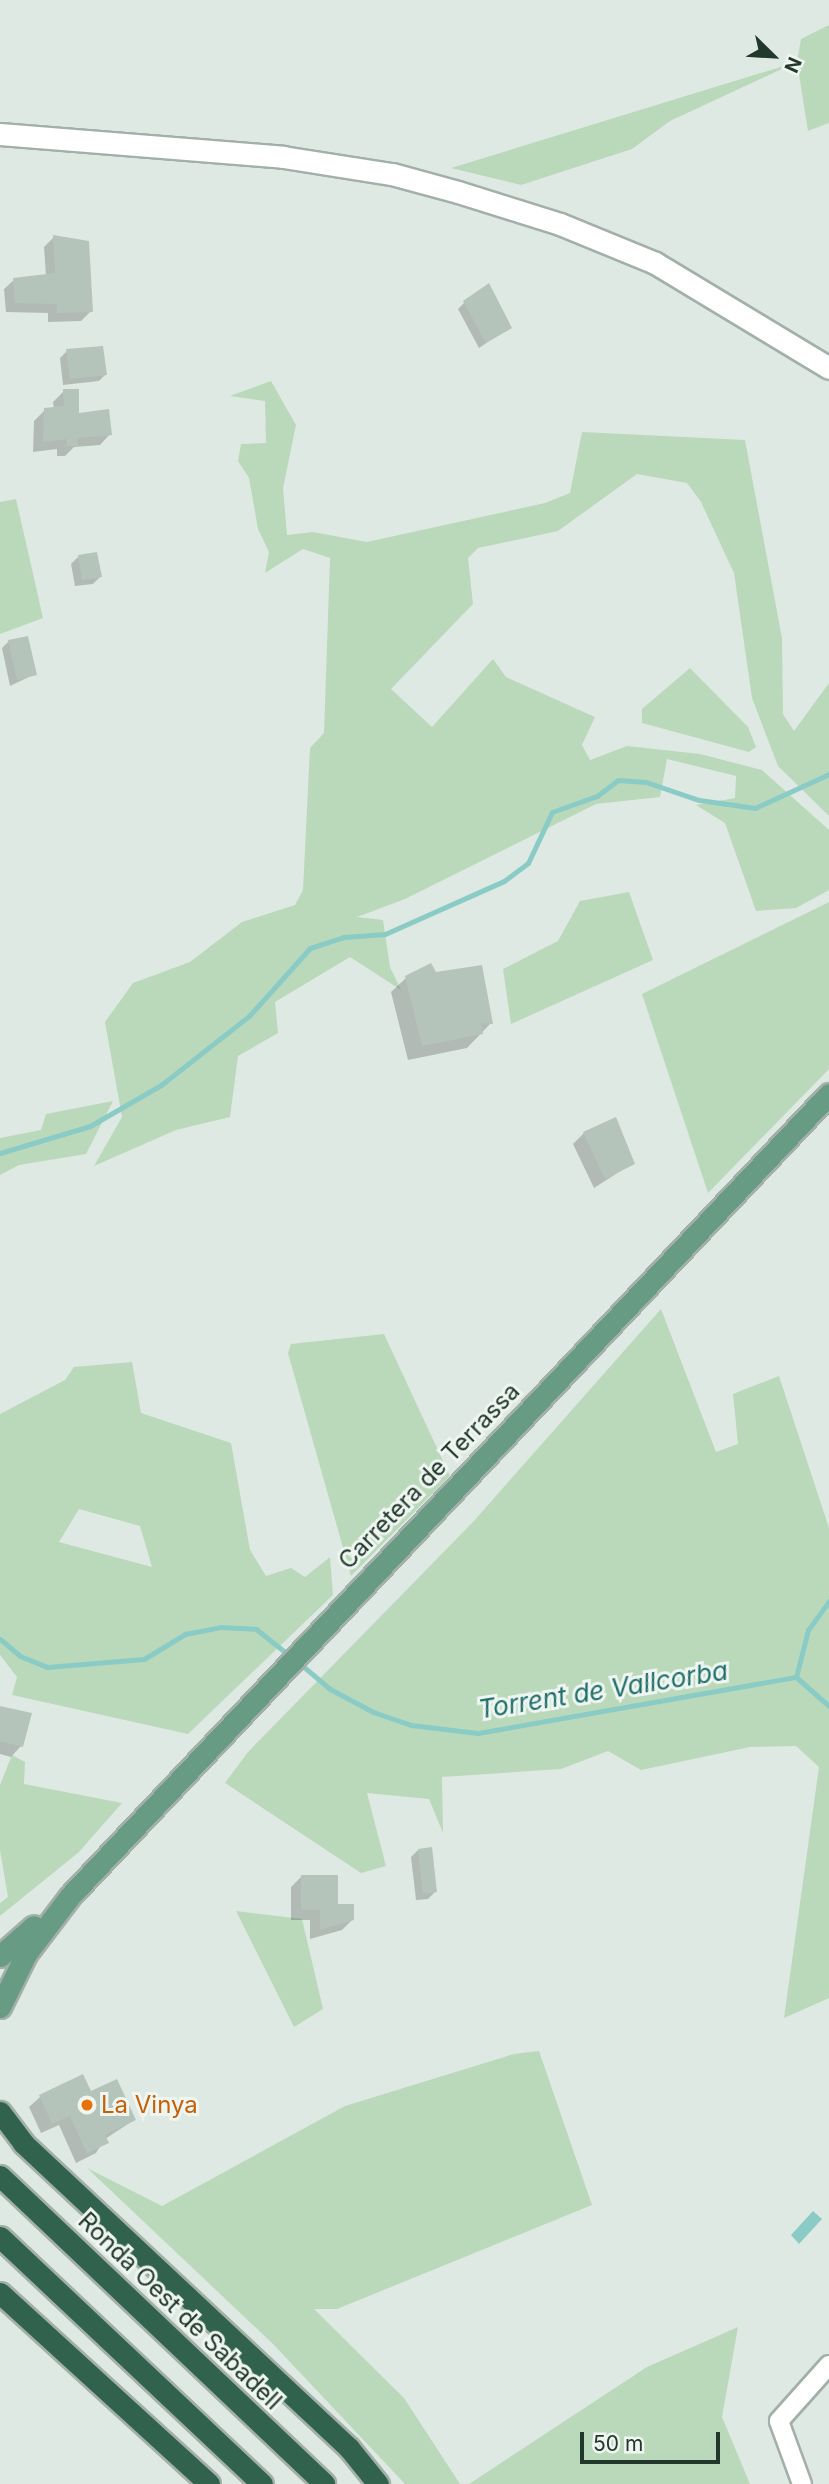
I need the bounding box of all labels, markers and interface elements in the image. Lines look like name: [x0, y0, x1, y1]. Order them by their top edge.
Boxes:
north arrow: [738, 21, 808, 91]
text: N: [779, 53, 806, 76]
street label: Carretera de Terrassa: [333, 1377, 525, 1575]
water label: Torrent de Vallcorba: [476, 1655, 730, 1725]
place label: La Vinya: [101, 2091, 198, 2119]
marker: La Vinya: [79, 2097, 95, 2113]
street label: Ronda Oest de Sabadell: [72, 2206, 288, 2416]
scale bar: [584, 2418, 724, 2462]
text: 50 m: [593, 2431, 643, 2456]

